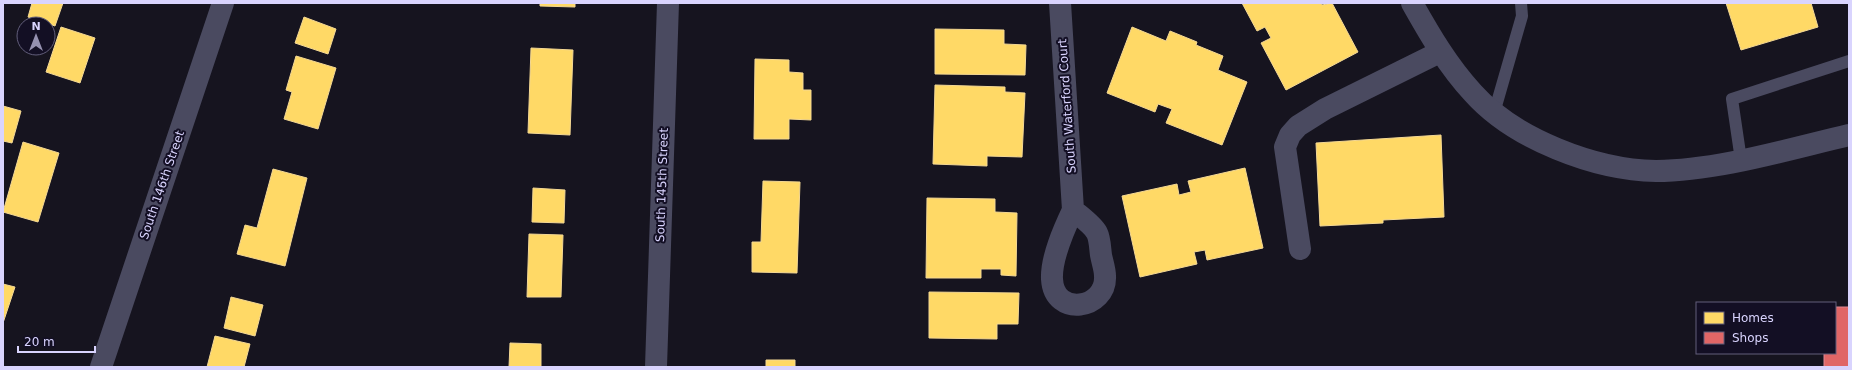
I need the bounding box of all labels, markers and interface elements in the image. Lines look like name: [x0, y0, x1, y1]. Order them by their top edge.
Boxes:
north arrow: [16, 16, 56, 56]
text: N: [31, 20, 41, 33]
street label: South Waterford Court: [1055, 38, 1079, 174]
street label: South 145th Street: [653, 127, 671, 242]
street label: South 146th Street: [137, 128, 187, 241]
legend: [1696, 302, 1836, 354]
text: Homes: [1732, 311, 1774, 325]
scale bar: [18, 328, 95, 354]
text: Shops: [1732, 331, 1768, 345]
text: 20 m: [24, 335, 55, 349]

